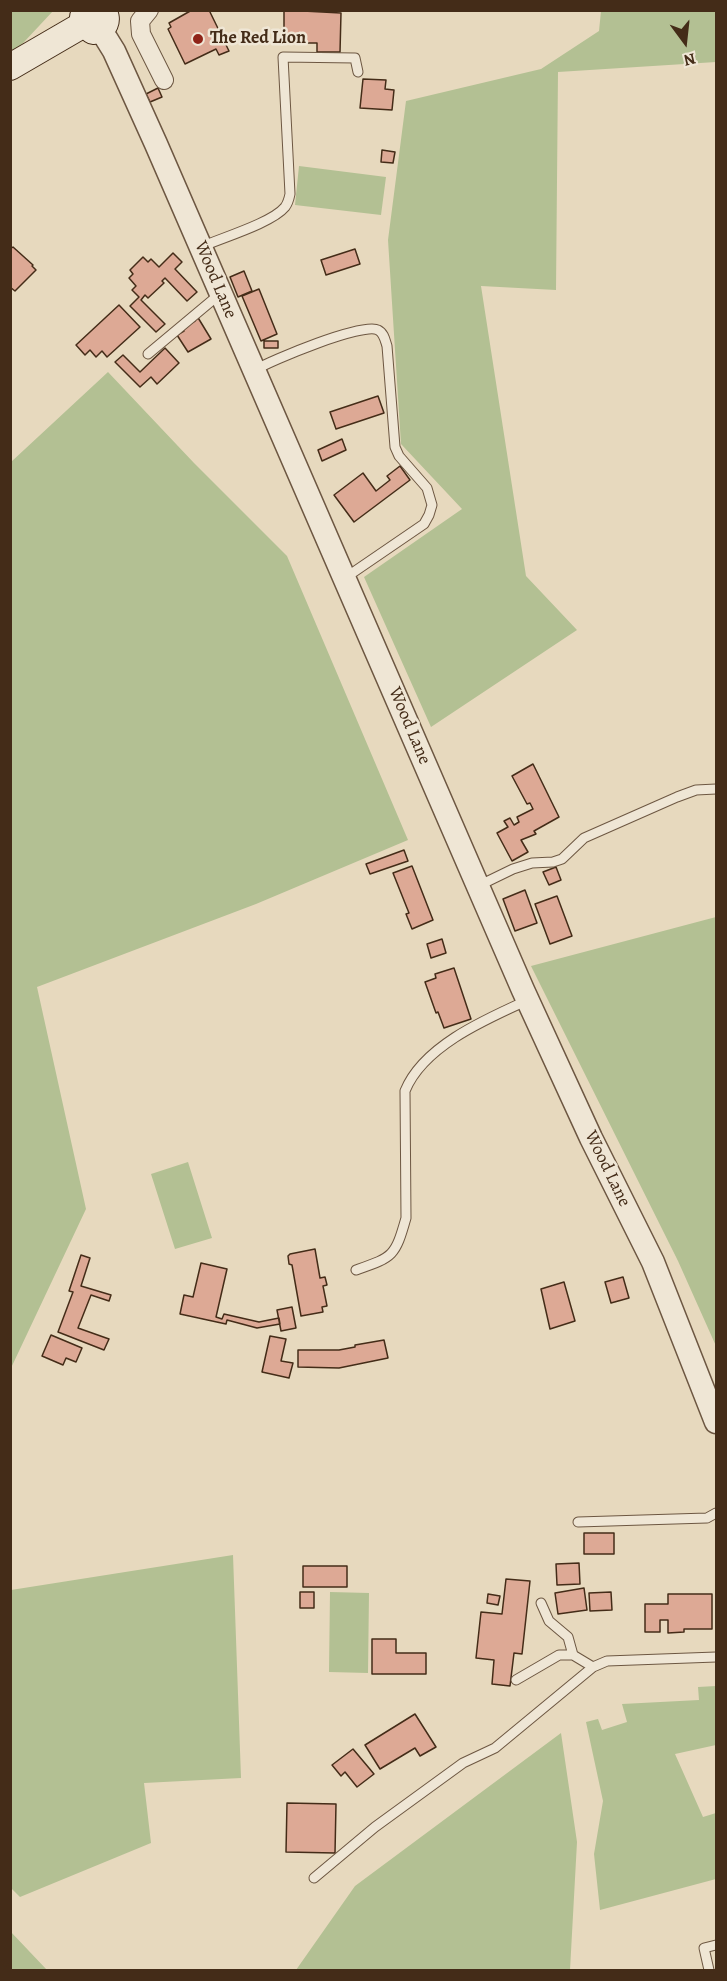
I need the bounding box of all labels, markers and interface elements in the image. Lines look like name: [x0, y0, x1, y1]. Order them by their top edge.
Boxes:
north arrow: [655, 12, 715, 72]
place label: The Red Lion: [210, 28, 306, 50]
marker: The Red Lion: [191, 32, 205, 46]
text: N: [681, 47, 698, 72]
street label: Wood Lane: [189, 238, 241, 322]
street label: Wood Lane: [383, 684, 435, 768]
street label: Wood Lane: [579, 1127, 635, 1211]

